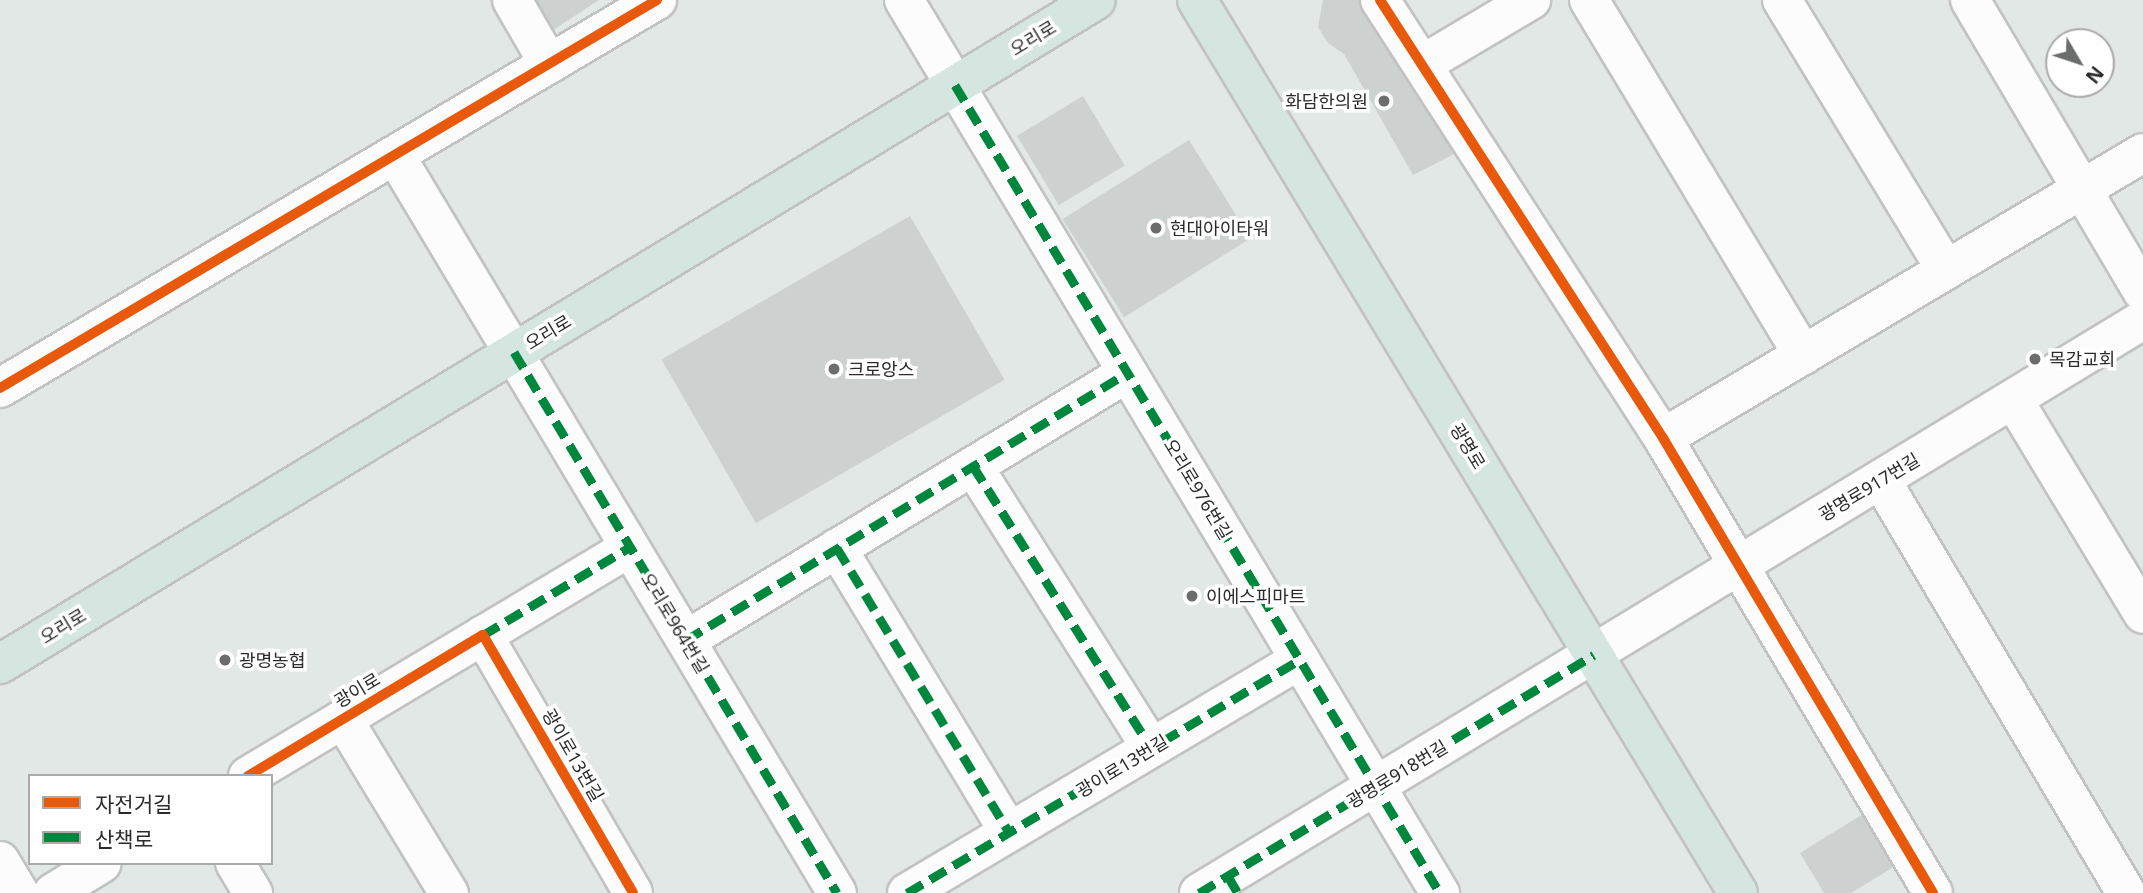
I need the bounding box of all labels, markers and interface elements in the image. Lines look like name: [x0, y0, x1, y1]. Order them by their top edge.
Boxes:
street label: 오리로: [1006, 16, 1060, 60]
north arrow: [2045, 28, 2115, 98]
text: N: [2080, 61, 2110, 89]
place label: 화담한의원: [1285, 90, 1368, 112]
marker: 화담한의원: [1374, 91, 1394, 111]
place label: 현대아이타워: [1170, 217, 1269, 239]
marker: 현대아이타워: [1148, 220, 1164, 236]
street label: 오리로: [521, 310, 575, 354]
place label: 목감교회: [2049, 348, 2115, 370]
marker: 목감교회: [2027, 351, 2043, 367]
place label: 크로앙스: [848, 358, 914, 380]
marker: 크로앙스: [826, 361, 842, 377]
street label: 광명로: [1446, 419, 1490, 473]
street label: 오리로976번길: [1159, 435, 1237, 543]
street label: 광명로917번길: [1815, 448, 1923, 526]
street label: 오리로964번길: [636, 569, 714, 677]
place label: 이에스피마트: [1206, 585, 1305, 607]
marker: 이에스피마트: [1184, 588, 1200, 604]
street label: 오리로: [36, 604, 90, 648]
place label: 광명농협: [239, 649, 305, 671]
marker: 광명농협: [217, 652, 233, 668]
street label: 광이로: [330, 668, 384, 712]
street label: 광이로13번길: [538, 705, 608, 805]
street label: 광이로13번길: [1072, 730, 1172, 802]
street label: 광명로918번길: [1343, 735, 1451, 813]
legend: [28, 774, 273, 865]
text: 자전거길: [95, 790, 172, 818]
text: 산책로: [95, 825, 153, 853]

